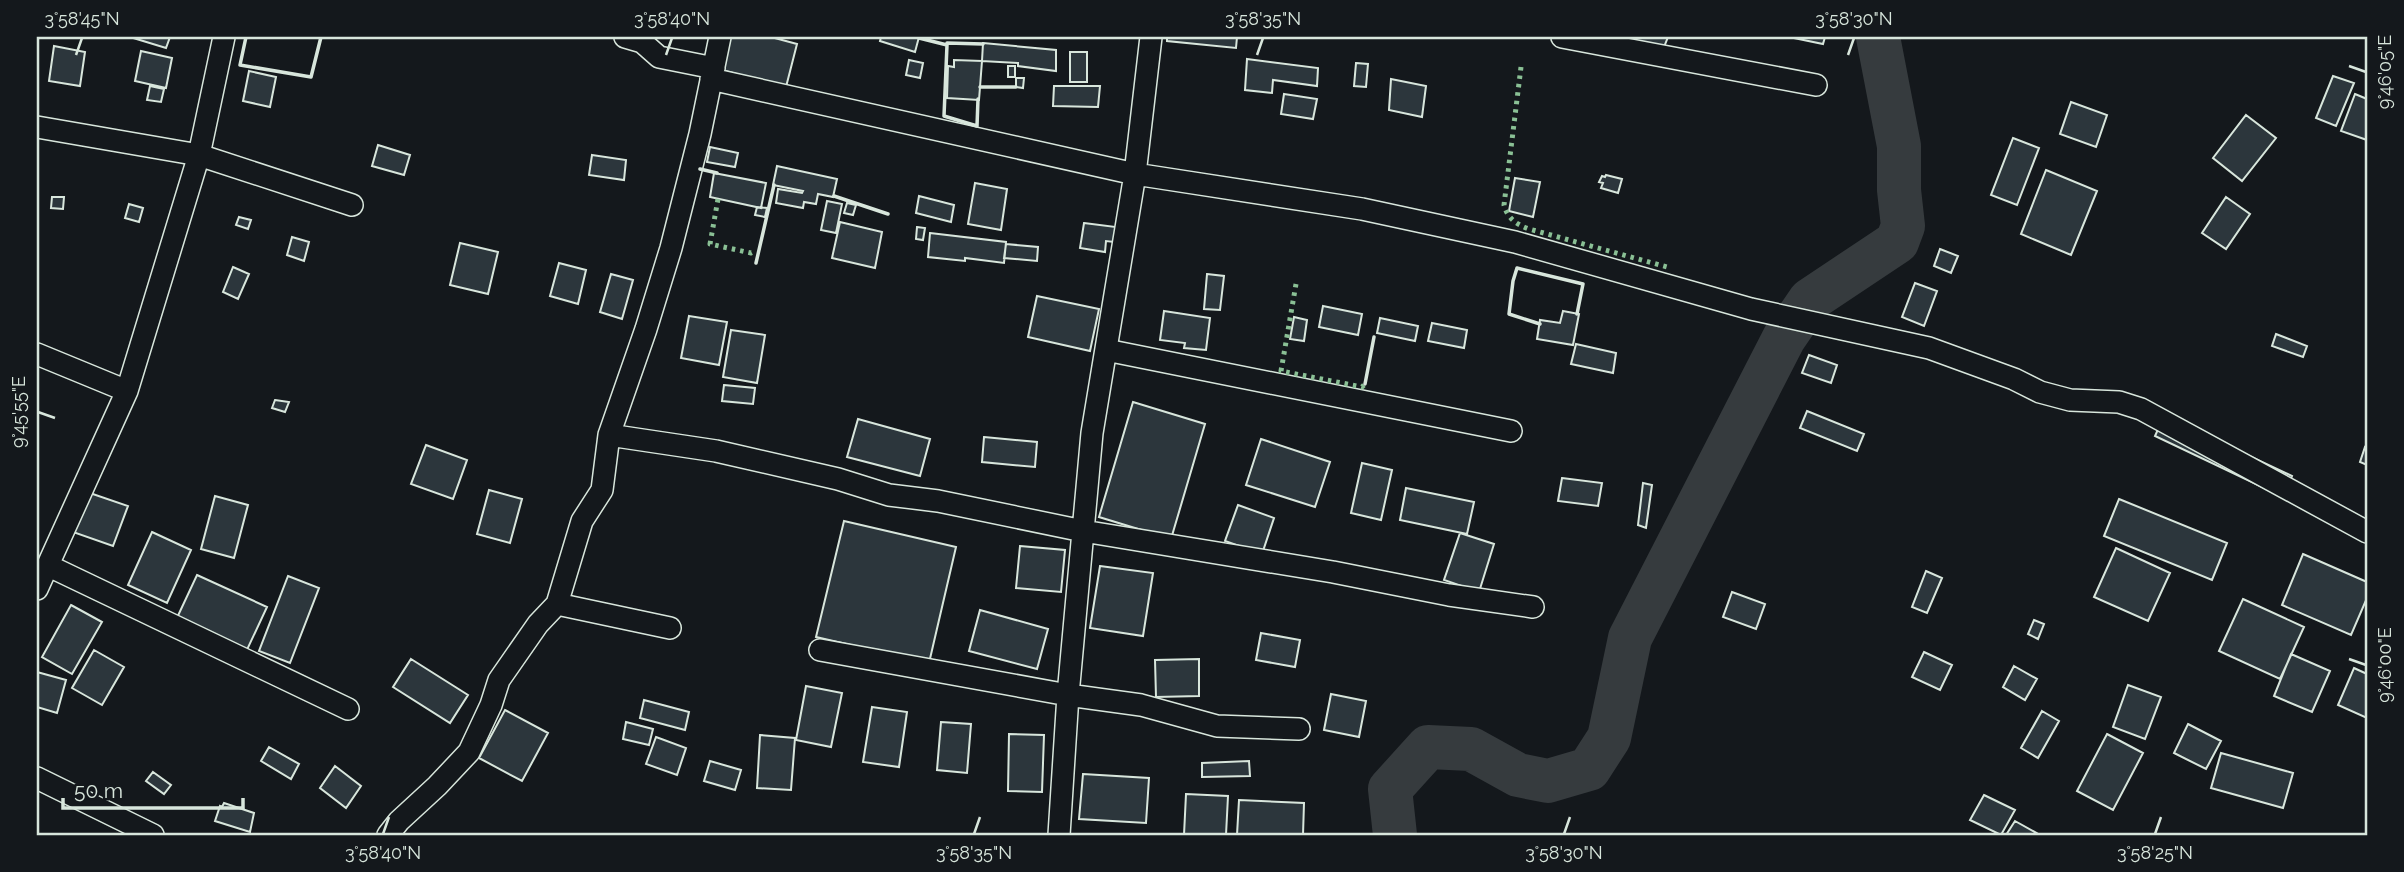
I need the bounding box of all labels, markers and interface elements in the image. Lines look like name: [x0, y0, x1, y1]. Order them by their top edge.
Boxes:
text: 3°58'45"N: [44, 8, 120, 29]
text: 3°58'40"N: [634, 8, 710, 29]
text: 3°58'35"N: [1225, 8, 1301, 29]
text: 3°58'30"N: [1815, 8, 1893, 29]
text: 9°46'05"E: [2374, 35, 2395, 109]
text: 9°45'55"E: [8, 376, 29, 448]
text: 9°46'00"E: [2374, 627, 2395, 703]
scale bar: [63, 767, 243, 811]
text: 50 m: [74, 778, 123, 803]
text: 3°58'40"N: [345, 842, 421, 863]
text: 3°58'35"N: [936, 842, 1012, 863]
text: 3°58'30"N: [1525, 842, 1603, 863]
text: 3°58'25"N: [2117, 842, 2193, 863]

